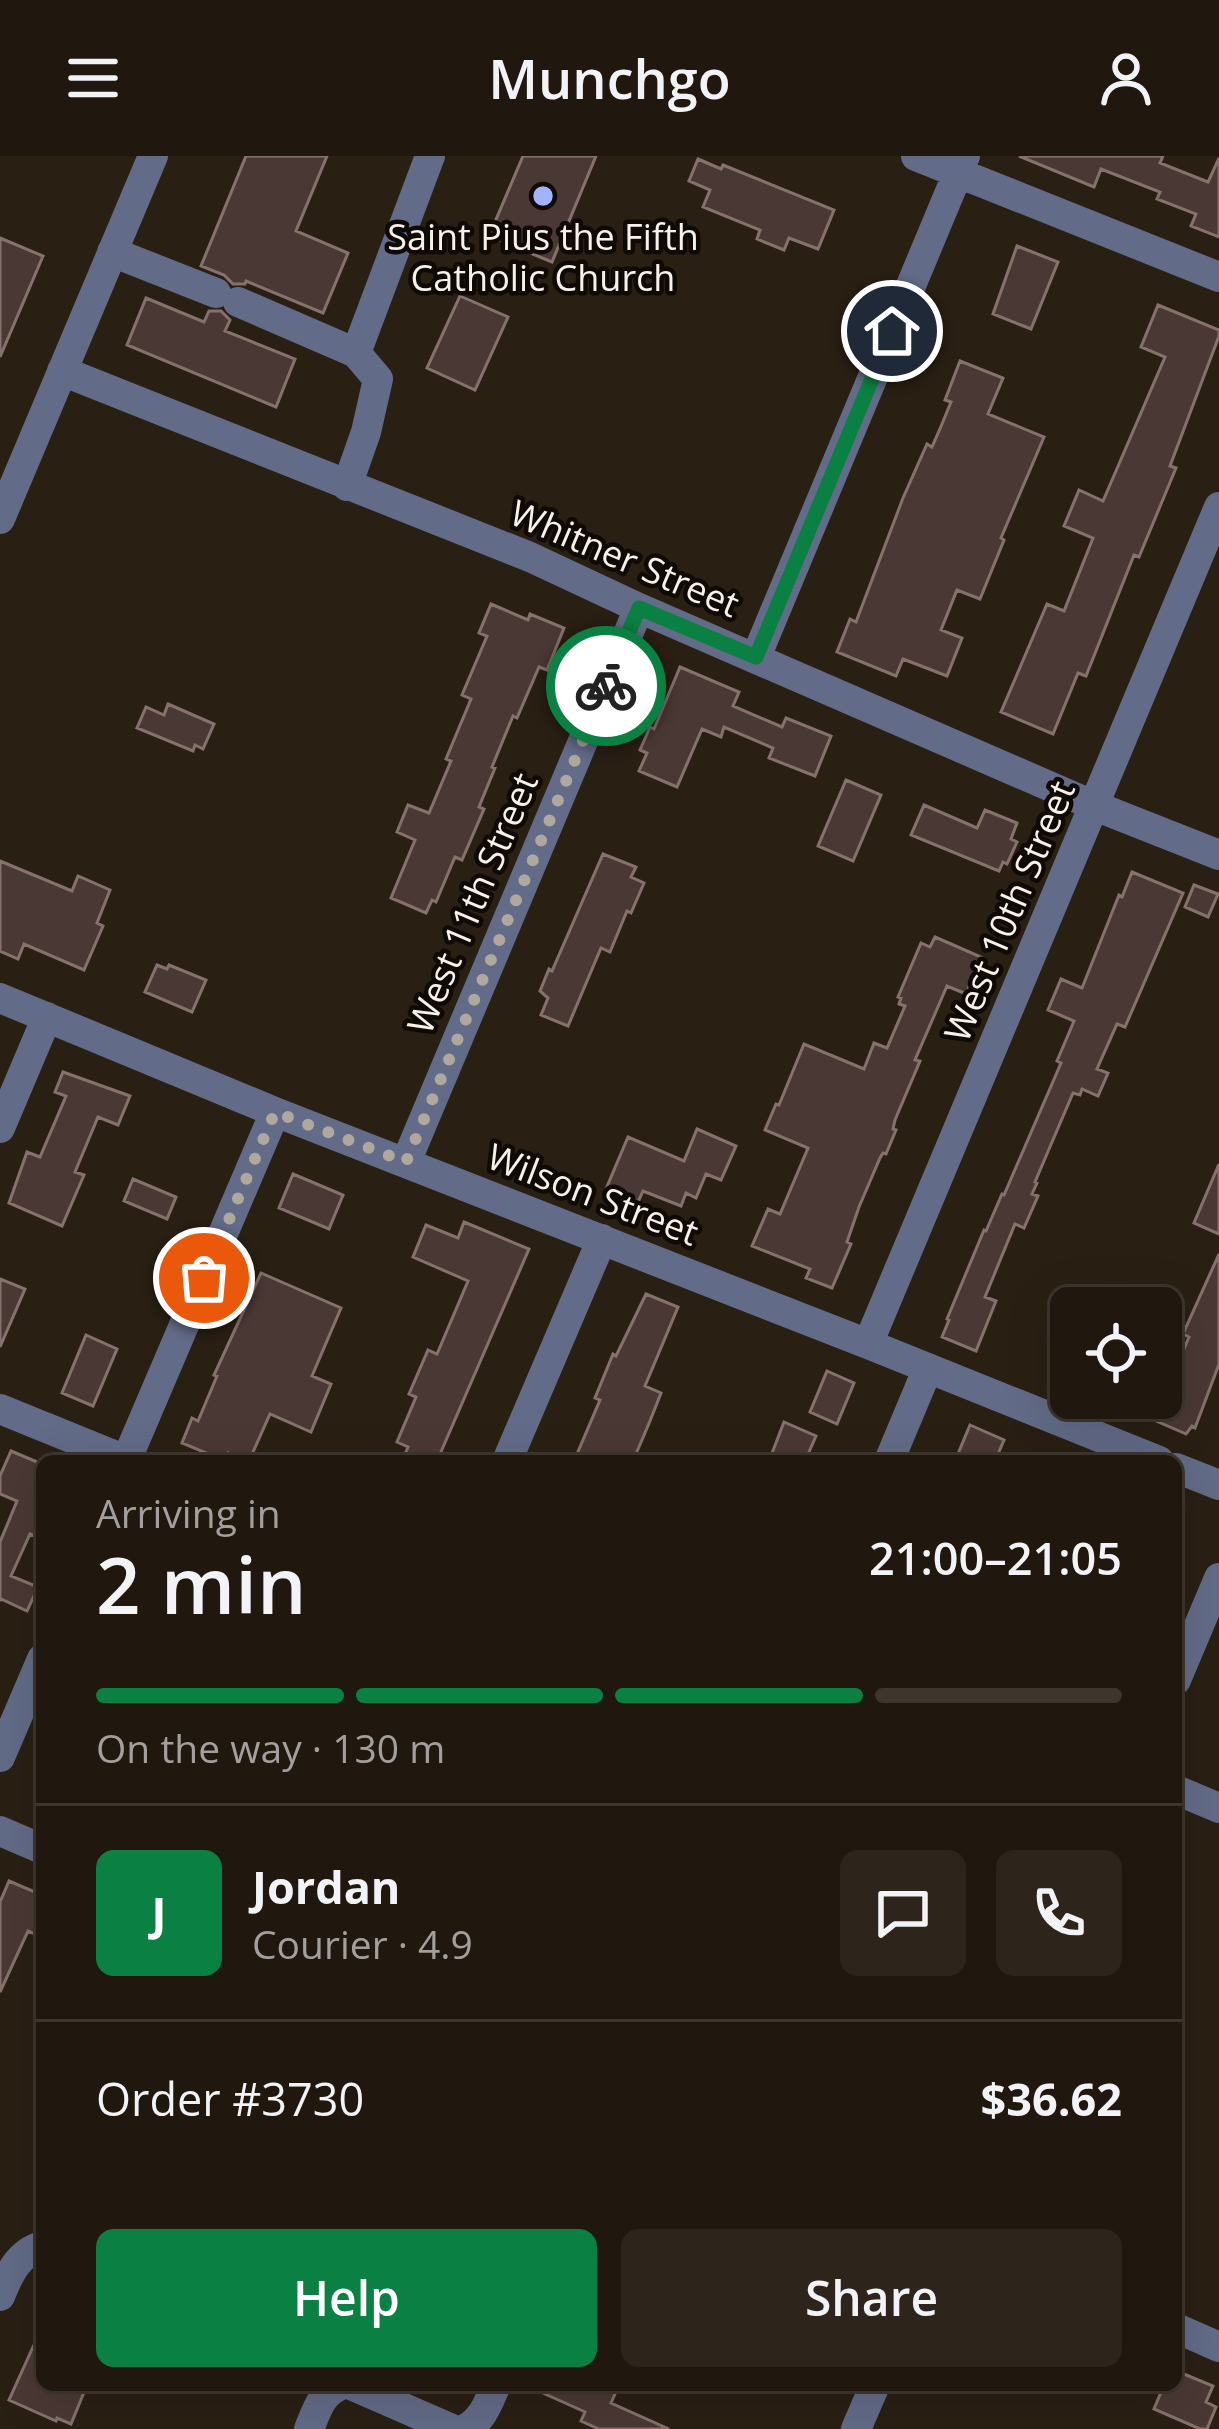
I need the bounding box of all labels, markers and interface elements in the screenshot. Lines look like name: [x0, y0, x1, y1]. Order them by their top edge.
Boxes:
text: Munchgo: [488, 41, 731, 115]
icon: menu: [60, 45, 126, 111]
icon: person: [1093, 45, 1159, 111]
marker: Saint Pius the Fifth Catholic Church: [530, 183, 556, 209]
place label: Saint Pius the Fifth Catholic Church: [387, 212, 699, 302]
pin: [841, 280, 943, 382]
icon: home: [859, 298, 925, 364]
street label: Whitner Street: [503, 488, 747, 628]
courier: [546, 626, 666, 746]
icon: bike: [573, 653, 639, 719]
street label: West 11th Street: [395, 765, 549, 1041]
street label: West 10th Street: [932, 773, 1086, 1049]
street label: Wilson Street: [480, 1131, 706, 1257]
pin: [153, 1227, 255, 1329]
icon: bag: [171, 1245, 237, 1311]
map controls: [1050, 1287, 1182, 1419]
button: locate: [1050, 1287, 1182, 1419]
text: Arriving in: [96, 1486, 281, 1539]
text: 21:00–21:05: [869, 1527, 1122, 1588]
text: 2 min: [96, 1531, 307, 1637]
text: On the way · 130 m: [96, 1721, 445, 1774]
button: chat: [840, 1850, 966, 1976]
button: phone: [996, 1850, 1122, 1976]
text: Jordan: [252, 1856, 400, 1917]
text: J: [152, 1882, 166, 1943]
text: Courier · 4.9: [252, 1917, 473, 1970]
text: Order #3730: [96, 2068, 364, 2129]
text: $36.62: [981, 2068, 1122, 2129]
button: Help: [96, 2229, 597, 2367]
button: Share: [621, 2229, 1122, 2367]

